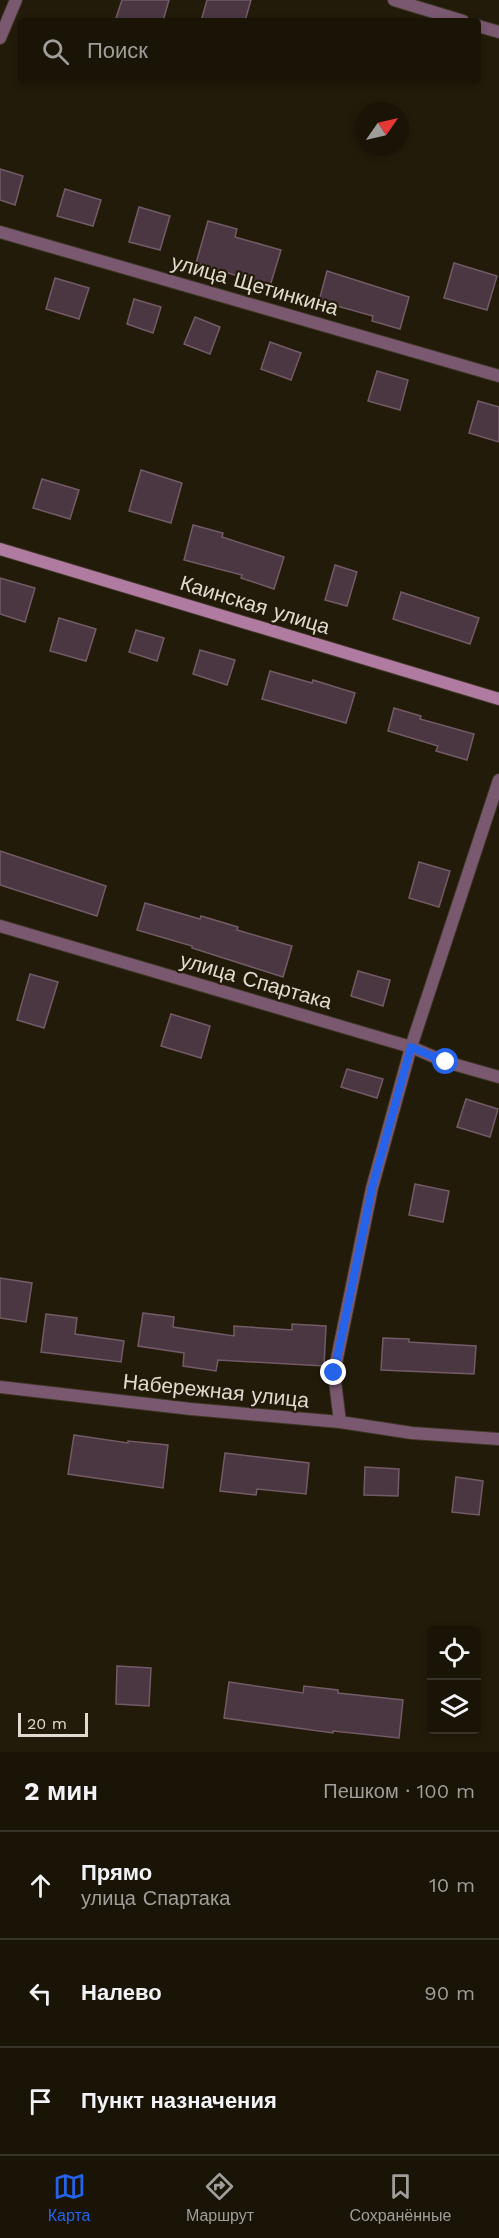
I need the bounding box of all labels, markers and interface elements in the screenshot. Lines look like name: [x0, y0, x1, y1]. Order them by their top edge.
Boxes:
search box: [18, 18, 481, 84]
icon: search: [39, 35, 72, 68]
text: Поиск: [87, 38, 148, 63]
north arrow: [355, 102, 409, 156]
street label: улица Щетинкина: [169, 249, 342, 320]
street label: Каинская улица: [177, 570, 333, 639]
street label: улица Спартака: [177, 947, 335, 1014]
route start: [432, 1048, 458, 1074]
route end: [320, 1359, 346, 1385]
street label: Набережная улица: [122, 1368, 311, 1413]
map controls: [427, 1626, 481, 1734]
button: locate: [427, 1626, 481, 1680]
button: layers: [427, 1680, 481, 1734]
scale bar: [18, 1710, 88, 1738]
text: 20 m: [27, 1714, 67, 1733]
text: 2 мин: [24, 1776, 98, 1806]
text: Пешком · 100 m: [323, 1779, 475, 1803]
text: Прямо: [81, 1860, 152, 1885]
icon: ahead: [24, 1869, 57, 1902]
text: 10 m: [429, 1873, 475, 1897]
text: улица Спартака: [81, 1886, 230, 1910]
icon: left: [24, 1977, 57, 2010]
text: Налево: [81, 1980, 162, 2005]
text: 90 m: [424, 1981, 475, 2005]
icon: arrive: [24, 2085, 57, 2118]
text: Пункт назначения: [81, 2088, 277, 2113]
tab: Карта: [48, 2170, 91, 2225]
tab: Маршрут: [186, 2170, 254, 2225]
tab: Сохранённые: [349, 2170, 451, 2225]

